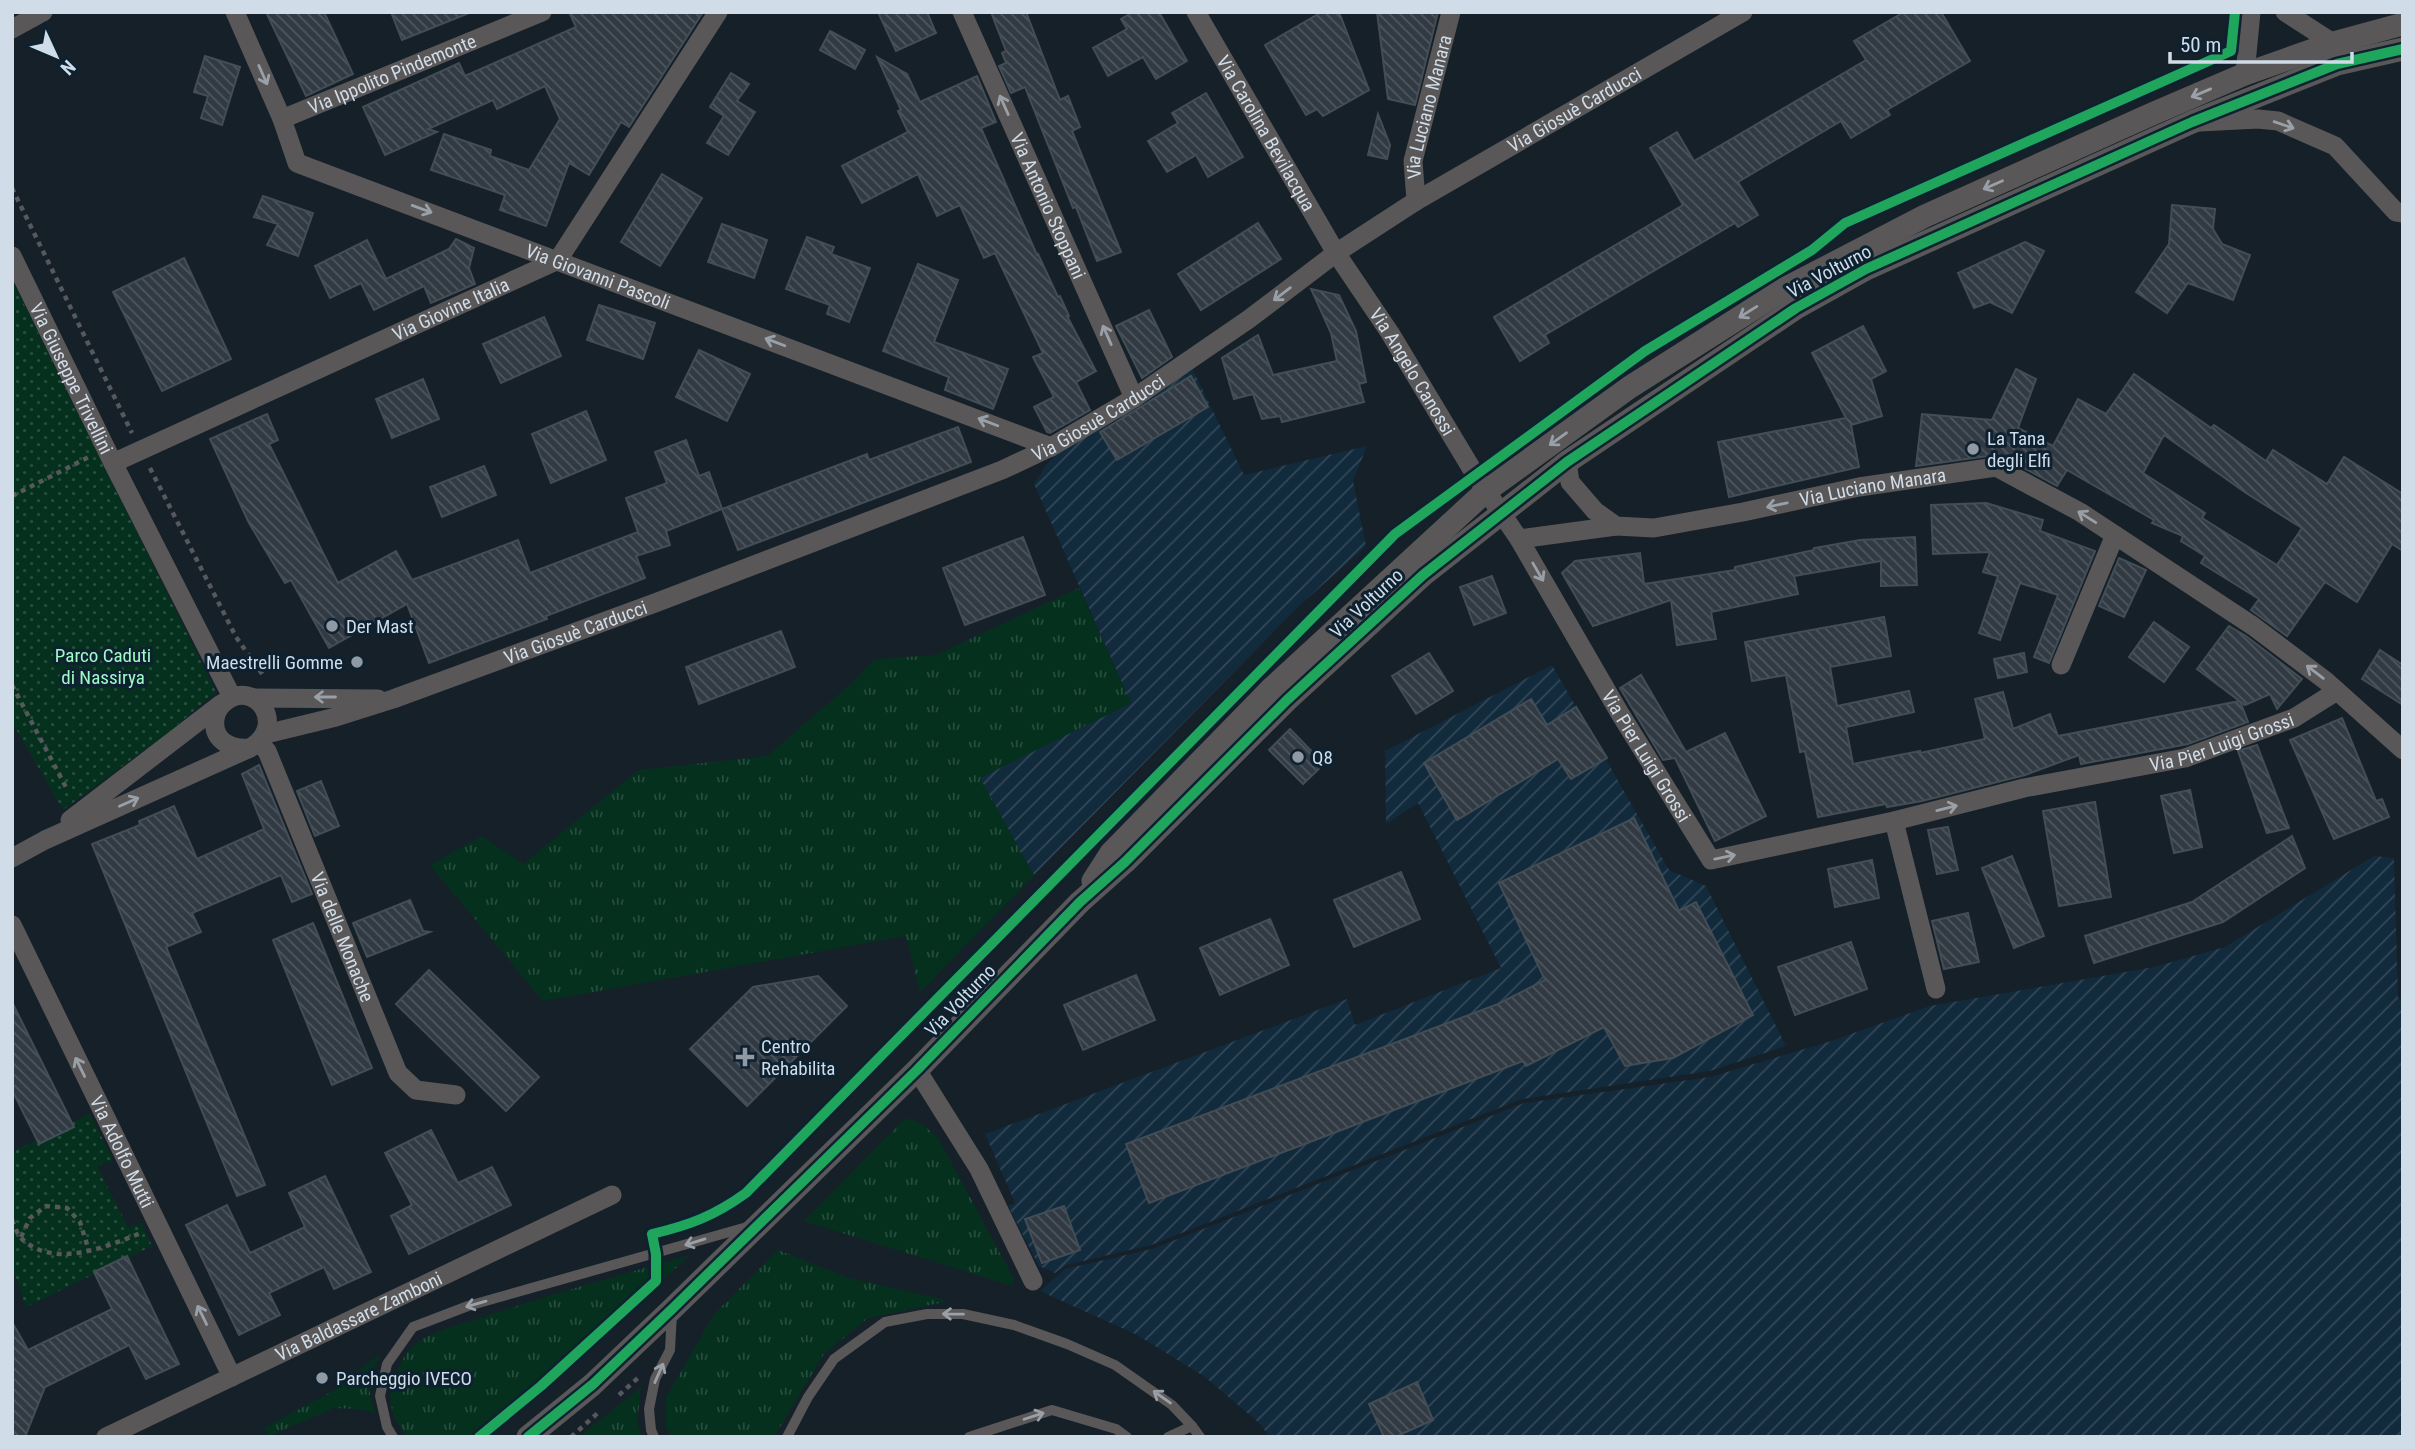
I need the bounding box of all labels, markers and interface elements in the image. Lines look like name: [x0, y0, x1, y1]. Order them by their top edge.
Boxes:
north arrow: [21, 21, 91, 91]
scale bar: [2170, 21, 2352, 65]
street label: Via Ippolito Pindemonte: [305, 29, 480, 119]
street label: Via Luciano Manara: [1402, 32, 1457, 180]
text: 50 m: [2180, 33, 2221, 57]
street label: Via Carolina Bevilacqua: [1212, 51, 1320, 216]
text: N: [56, 55, 80, 80]
street label: Via Giosuè Carducci: [1504, 62, 1646, 158]
one-way arrow: [257, 63, 270, 85]
one-way arrow: [2190, 87, 2212, 100]
one-way arrow: [997, 95, 1010, 116]
one-way arrow: [2273, 120, 2295, 132]
street label: Via Antonio Stoppani: [1005, 129, 1090, 282]
one-way arrow: [1983, 179, 2004, 192]
one-way arrow: [410, 204, 432, 216]
street label: Via Giovanni Pascoli: [522, 239, 674, 315]
street label: Via Volturno: [1783, 240, 1875, 303]
street label: Via Giovine Italia: [389, 273, 513, 346]
one-way arrow: [1273, 286, 1292, 301]
street label: Via Giuseppe Trivellini: [25, 299, 118, 458]
street label: Via Angelo Canossi: [1364, 304, 1460, 440]
one-way arrow: [1738, 306, 1758, 320]
one-way arrow: [1100, 325, 1113, 346]
one-way arrow: [765, 334, 787, 347]
street label: Via Giosuè Carducci: [1028, 369, 1169, 466]
one-way arrow: [978, 414, 1000, 427]
place label: La Tana degli Elfi: [1987, 427, 2051, 472]
one-way arrow: [1549, 431, 1568, 446]
marker: La Tana degli Elfi: [1965, 441, 1981, 457]
street label: Via Luciano Manara: [1798, 463, 1947, 511]
one-way arrow: [1766, 498, 1789, 512]
one-way arrow: [2077, 509, 2097, 523]
one-way arrow: [1531, 562, 1545, 582]
street label: Via Volturno: [1325, 564, 1408, 643]
street label: Via Giosuè Carducci: [501, 596, 650, 669]
place label: Der Mast: [346, 615, 414, 638]
marker: Der Mast: [324, 618, 340, 634]
park label: Parco Caduti di Nassirya: [55, 644, 151, 689]
place label: Maestrelli Gomme: [206, 651, 343, 674]
marker: Maestrelli Gomme: [349, 654, 365, 670]
one-way arrow: [2306, 665, 2325, 680]
street label: Via Pier Luigi Grossi: [1597, 686, 1696, 826]
one-way arrow: [314, 690, 337, 704]
street label: Via Pier Luigi Grossi: [2148, 708, 2297, 776]
place label: Q8: [1312, 746, 1333, 769]
marker: Q8: [1290, 749, 1306, 765]
one-way arrow: [118, 795, 139, 808]
one-way arrow: [1935, 801, 1958, 814]
one-way arrow: [1713, 850, 1736, 863]
street label: Via delle Monache: [306, 869, 379, 1005]
street label: Via Volturno: [920, 959, 1001, 1041]
place label: Centro Rehabilita: [761, 1035, 835, 1080]
marker: Centro Rehabilita: [735, 1047, 755, 1067]
one-way arrow: [73, 1057, 87, 1078]
street label: Via Adolfo Mutti: [85, 1092, 159, 1212]
one-way arrow: [685, 1237, 707, 1250]
street label: Via Baldassare Zamboni: [272, 1267, 446, 1366]
one-way arrow: [466, 1298, 488, 1311]
one-way arrow: [194, 1305, 208, 1326]
one-way arrow: [942, 1307, 965, 1321]
one-way arrow: [653, 1363, 666, 1384]
place label: Parcheggio IVECO: [336, 1367, 472, 1390]
marker: Parcheggio IVECO: [314, 1370, 330, 1386]
one-way arrow: [1153, 1390, 1172, 1404]
one-way arrow: [1023, 1409, 1045, 1422]

